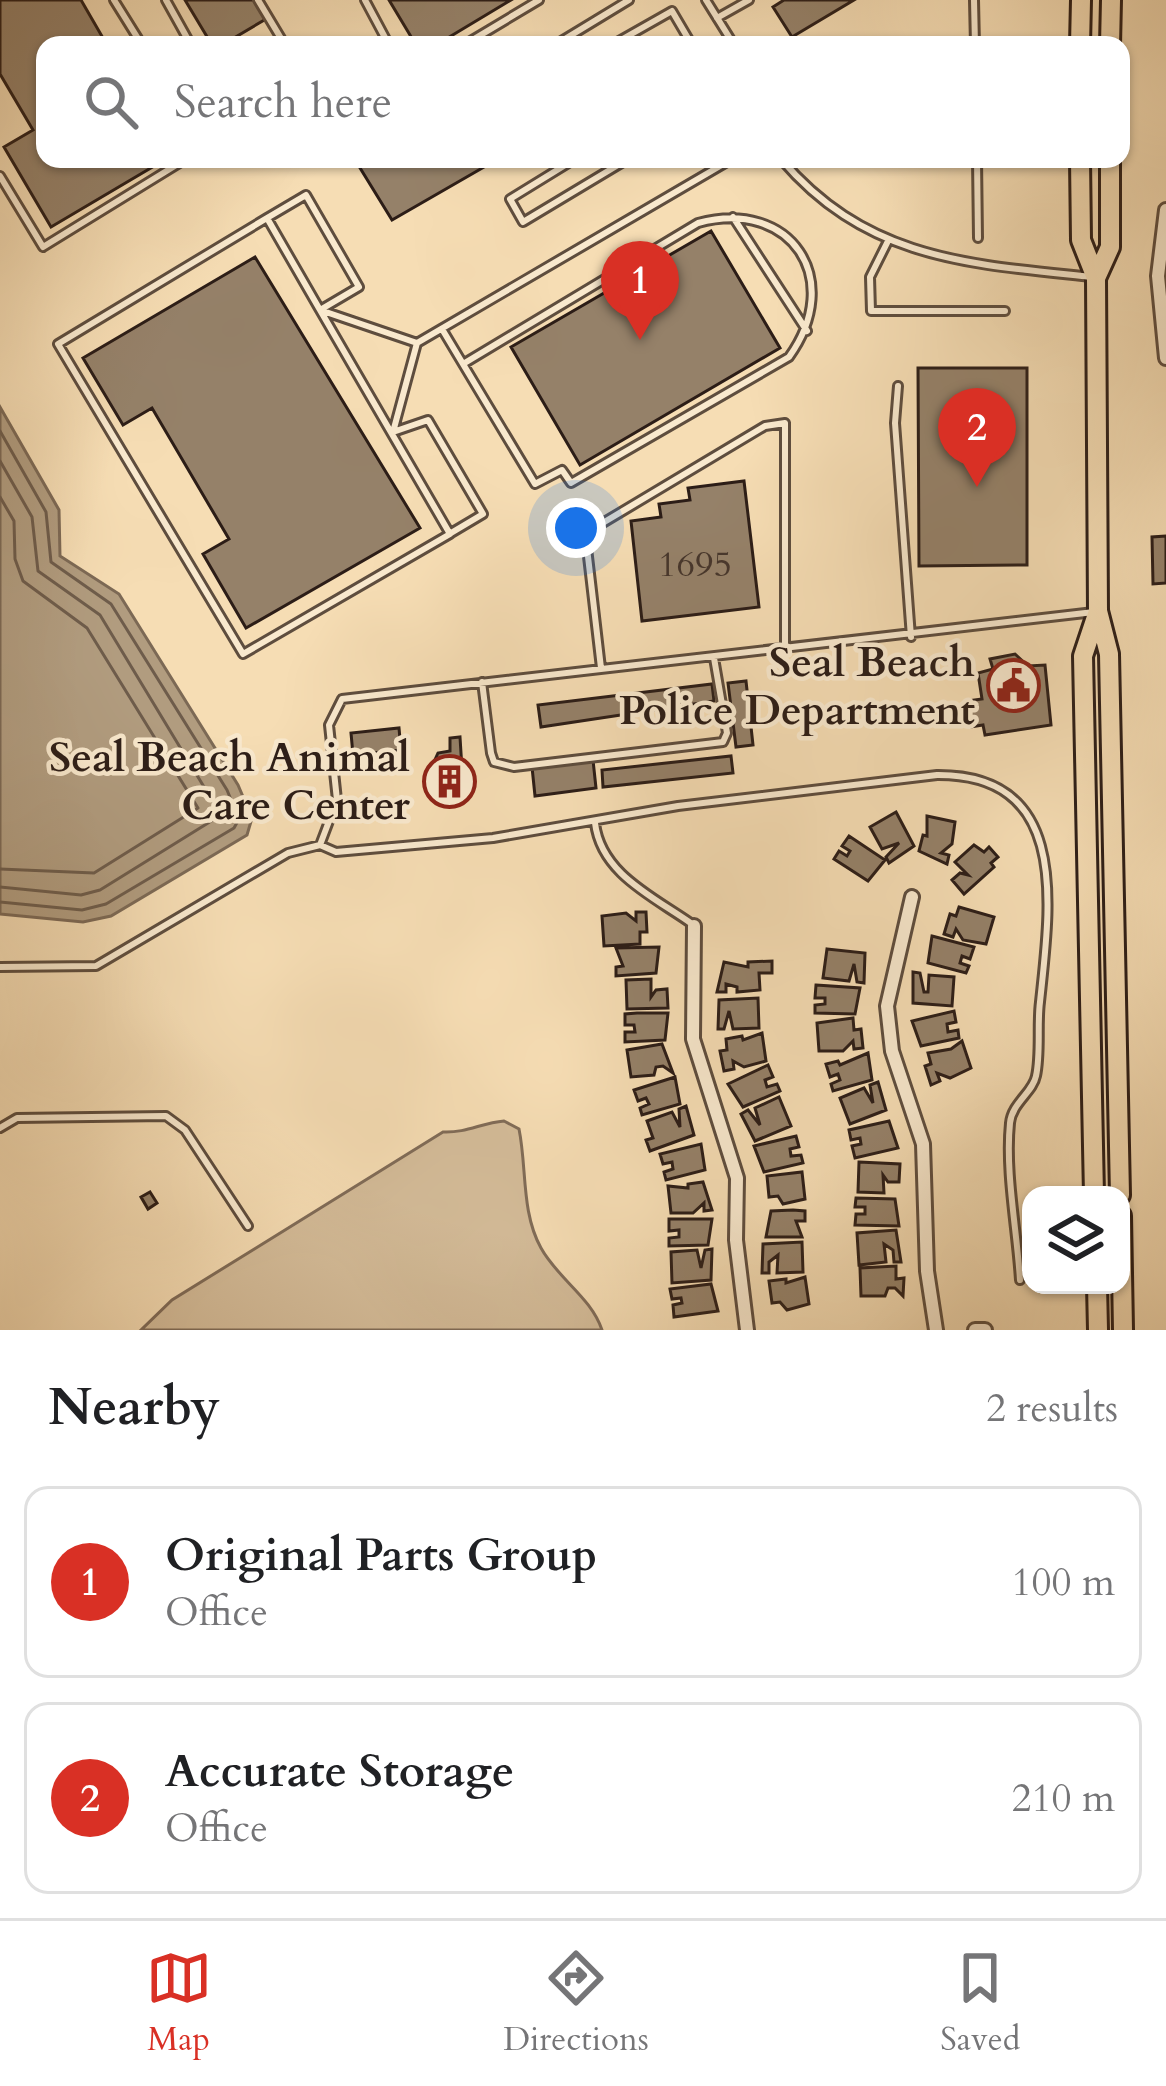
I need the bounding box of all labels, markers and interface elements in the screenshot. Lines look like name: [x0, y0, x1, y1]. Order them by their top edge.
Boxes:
search box: [36, 36, 1130, 168]
icon: search: [78, 69, 144, 135]
text: Search here: [174, 72, 392, 133]
pin: 1: [601, 241, 679, 340]
pin: 2: [938, 388, 1016, 487]
your location: [546, 498, 606, 558]
house number: 1695: [658, 540, 732, 589]
place label: Seal Beach Police Department: [619, 634, 975, 739]
public building icon: Seal Beach Police Department: [986, 658, 1042, 714]
place label: Seal Beach Animal Care Center: [49, 729, 410, 834]
building icon: Seal Beach Animal Care Center: [421, 753, 477, 809]
map controls: [1022, 1186, 1130, 1294]
button: layers: [1022, 1186, 1130, 1294]
text: Nearby: [48, 1373, 220, 1443]
text: 2 results: [986, 1382, 1118, 1435]
text: Original Parts Group: [165, 1525, 597, 1586]
text: 1: [80, 1556, 100, 1609]
text: 100 m: [1012, 1556, 1115, 1609]
text: Office: [165, 1586, 268, 1639]
text: Accurate Storage: [165, 1741, 514, 1802]
text: 2: [80, 1772, 100, 1825]
text: 210 m: [1012, 1772, 1115, 1825]
text: Office: [165, 1802, 268, 1855]
tab: Map: [146, 1945, 212, 2062]
tab: Directions: [503, 1945, 649, 2062]
tab: Saved: [940, 1945, 1020, 2062]

